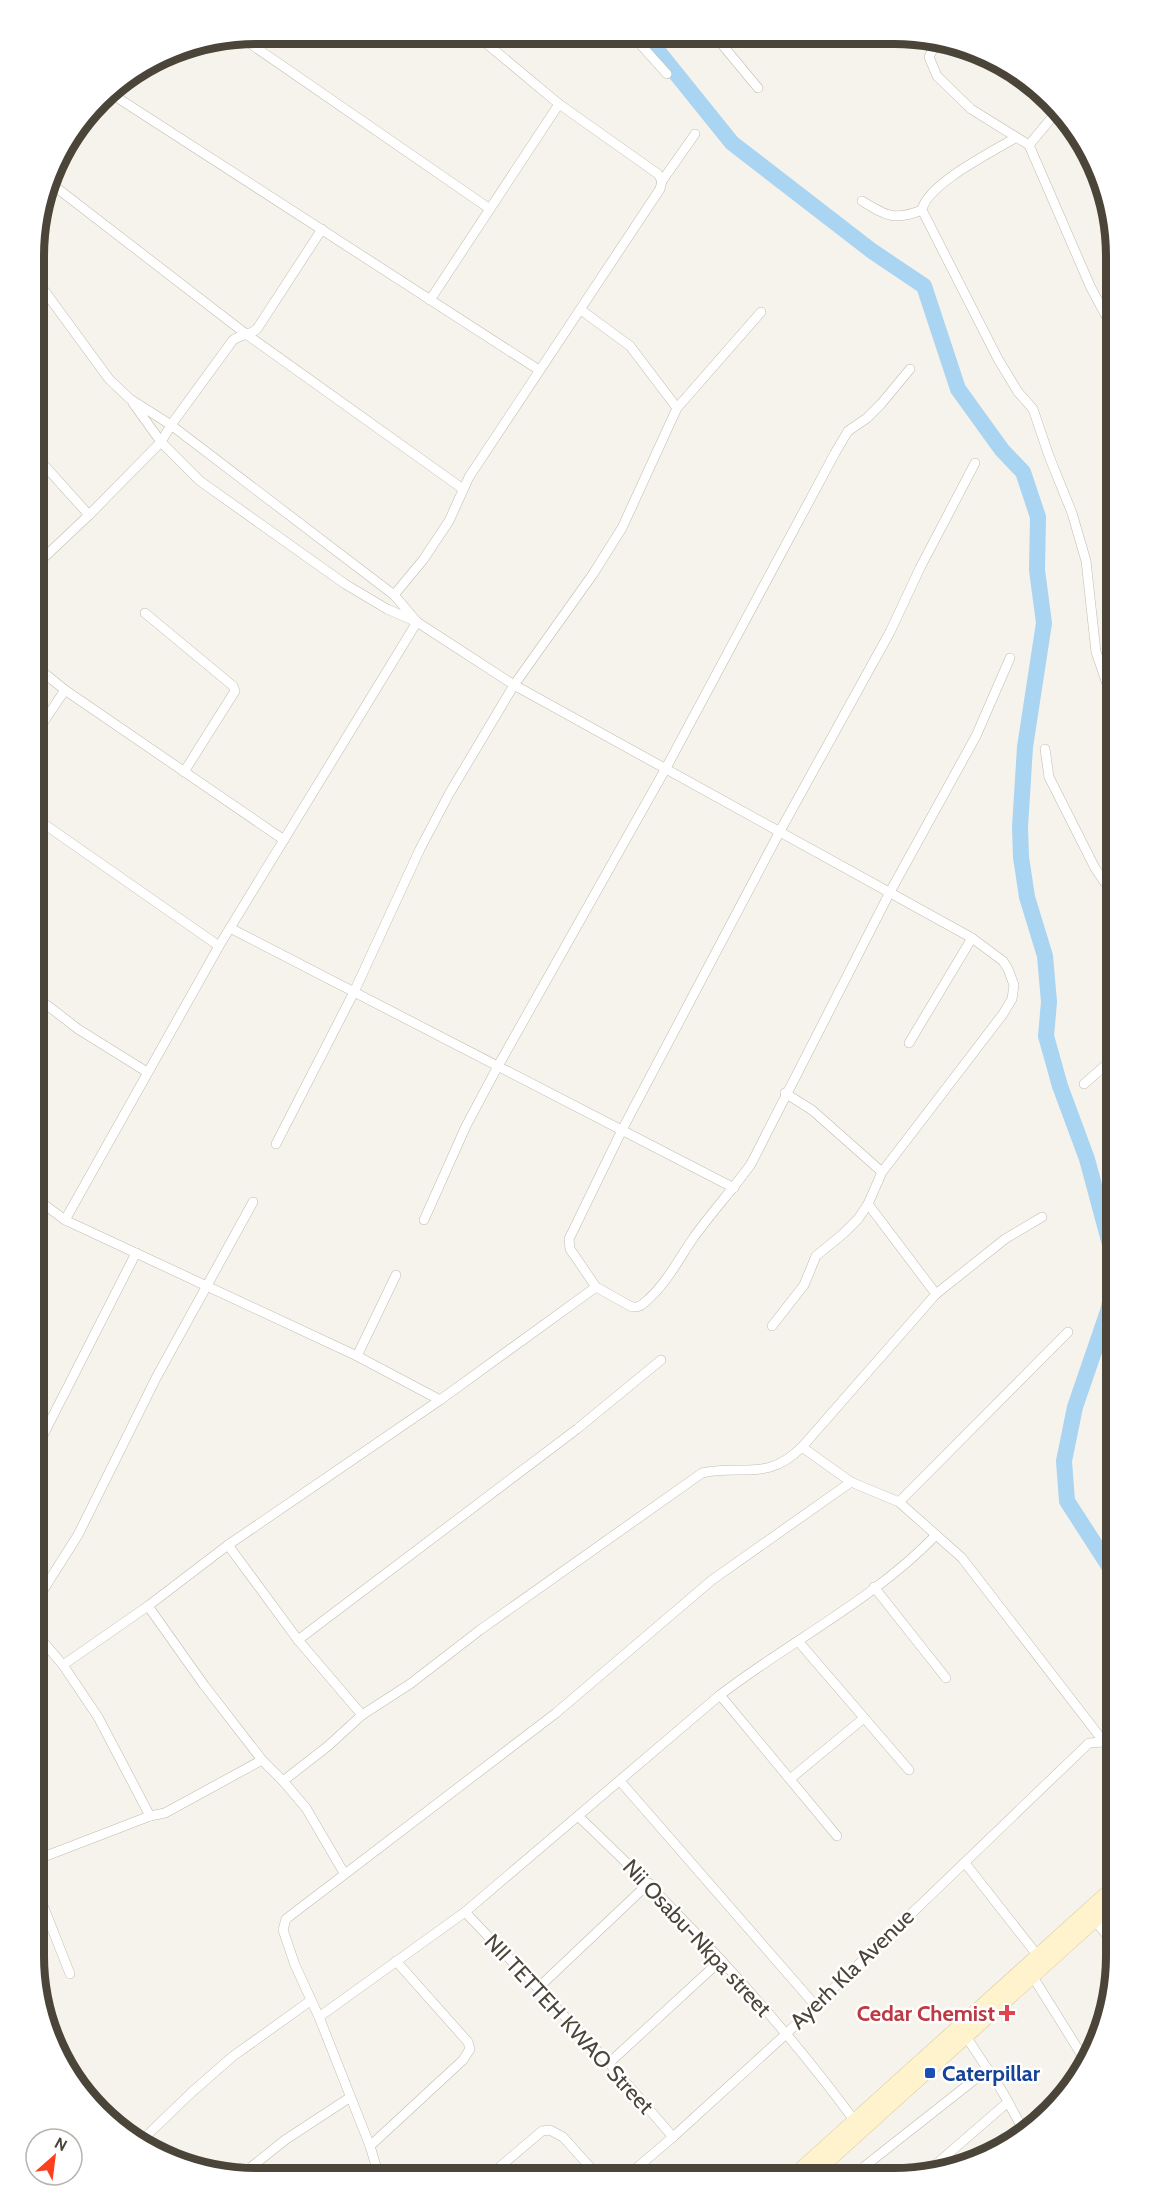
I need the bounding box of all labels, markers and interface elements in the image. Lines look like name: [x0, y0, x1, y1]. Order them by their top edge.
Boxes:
street label: Nii Osabu-Nkpa street: [617, 1854, 777, 2023]
street label: Ayerh Kla Avenue: [785, 1903, 919, 2035]
street label: NII TETTEH KWAO Street: [479, 1929, 660, 2120]
place label: Cedar Chemist: [857, 2000, 995, 2027]
marker: Cedar Chemist: [1000, 2006, 1014, 2020]
place label: Caterpillar: [942, 2060, 1041, 2087]
marker: Caterpillar: [923, 2066, 937, 2080]
north arrow: [24, 2127, 84, 2187]
text: N: [51, 2133, 70, 2155]

